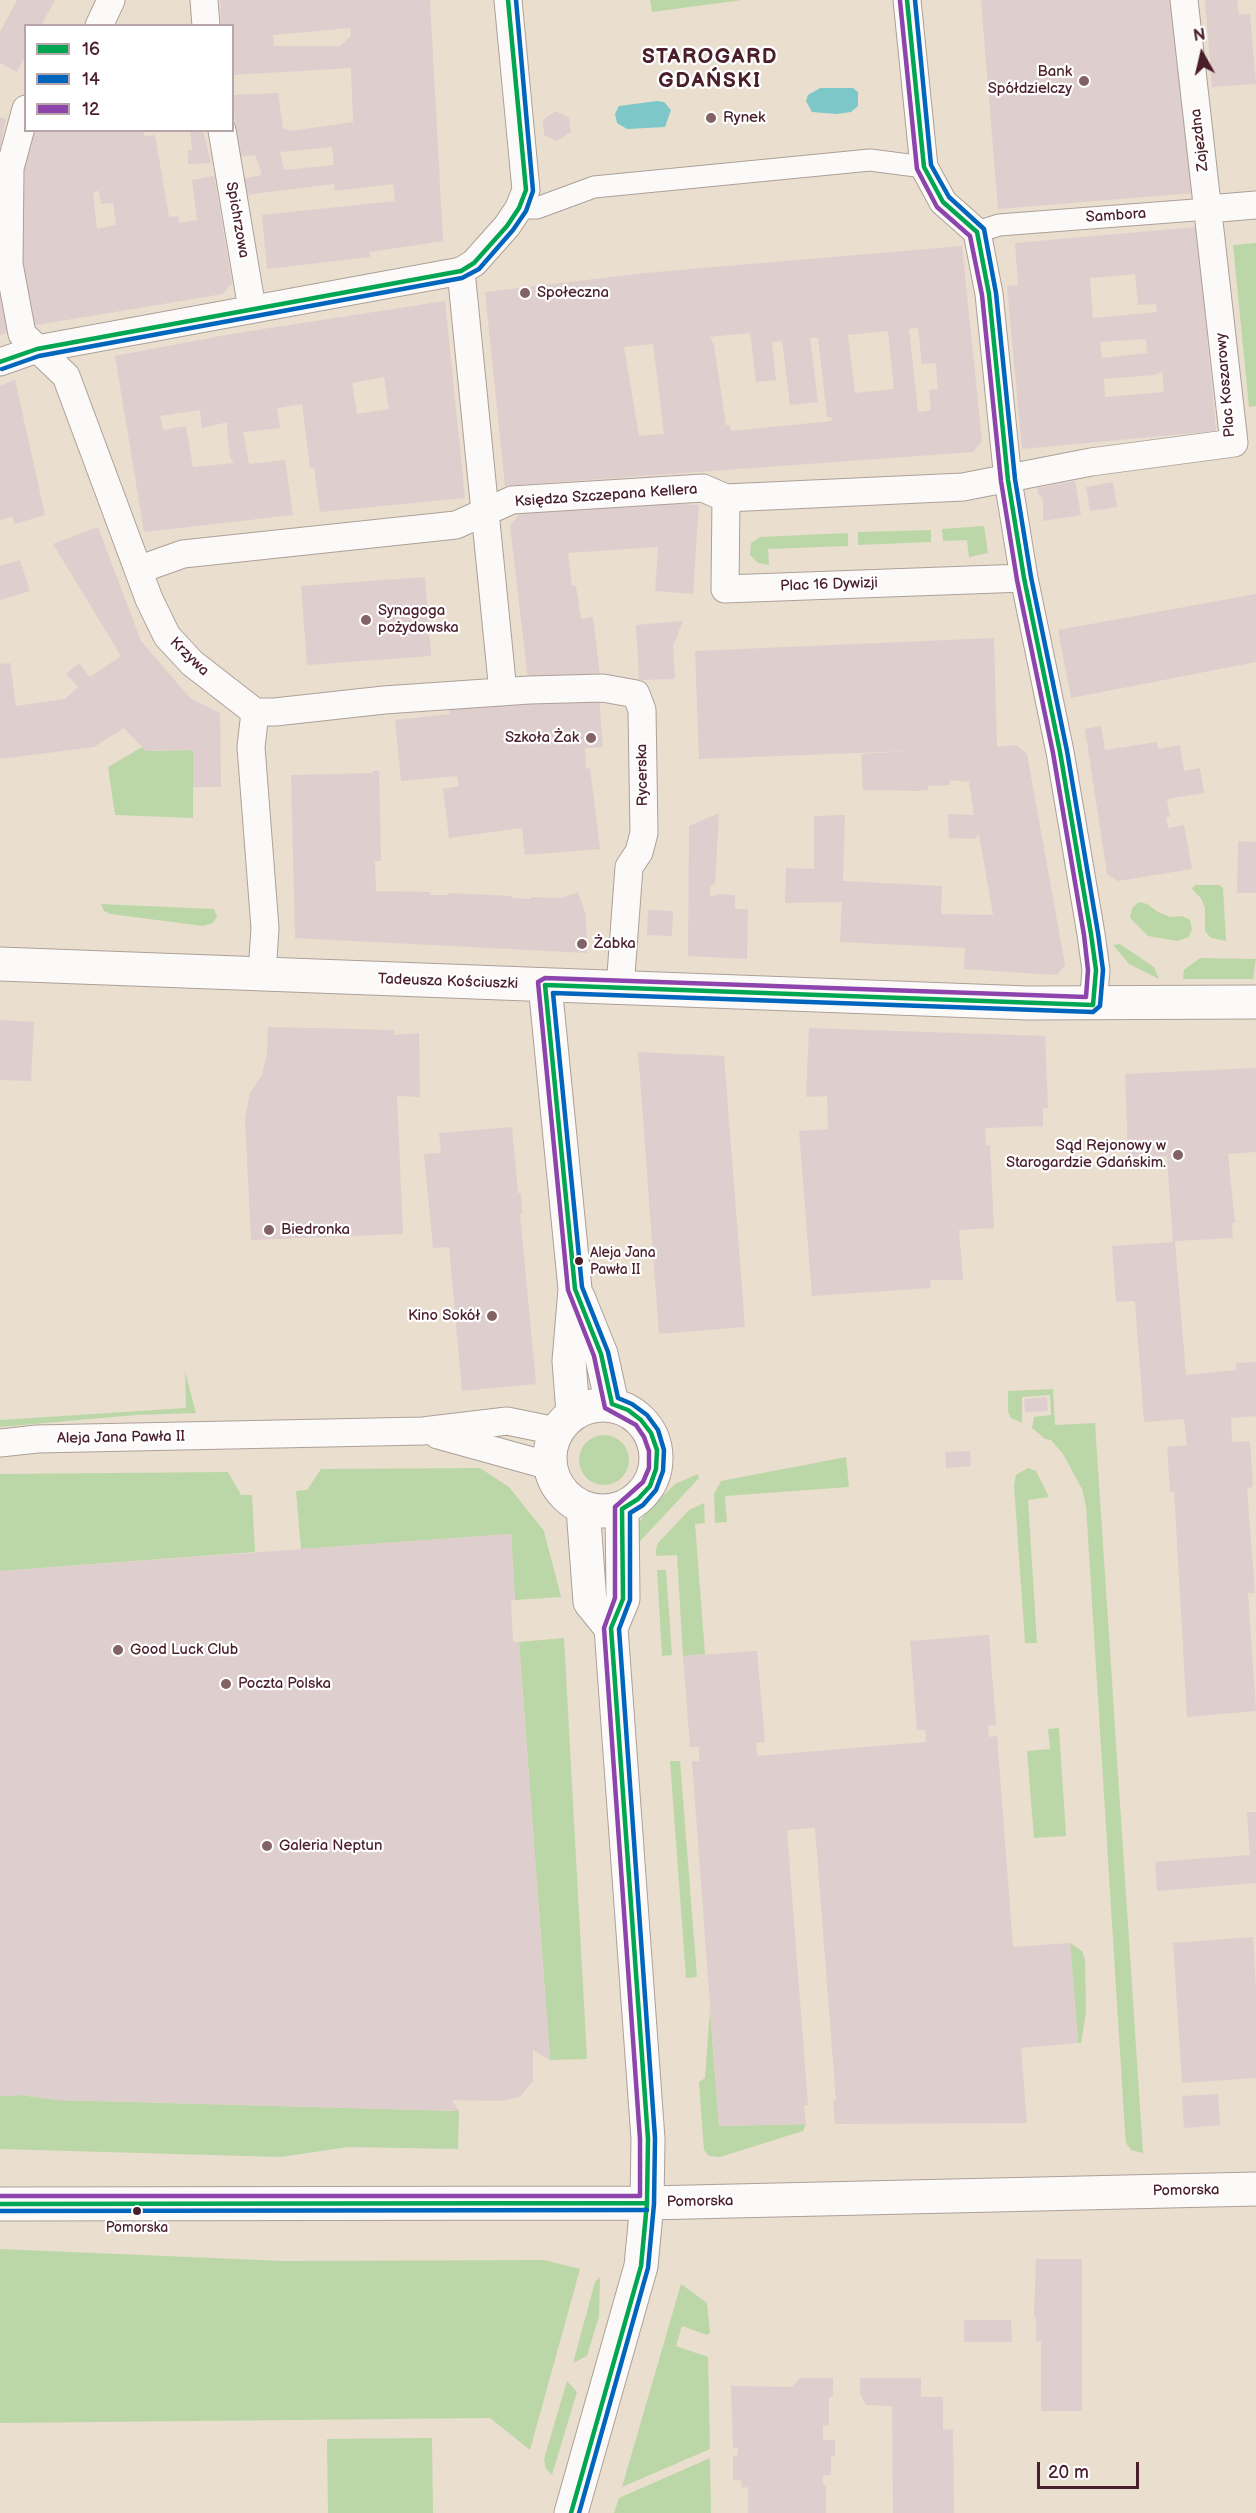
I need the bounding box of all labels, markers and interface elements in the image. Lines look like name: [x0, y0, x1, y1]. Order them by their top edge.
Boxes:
legend: [24, 24, 234, 132]
north arrow: [1172, 24, 1232, 84]
text: N: [1192, 25, 1207, 46]
text: 16: [82, 39, 100, 60]
district label: STAROGARD GDAŃSKI: [642, 45, 778, 95]
place label: Bank Spółdzielczy: [988, 63, 1072, 98]
text: 14: [82, 69, 100, 90]
marker: Bank Spółdzielczy: [1077, 74, 1091, 88]
text: 12: [82, 99, 100, 120]
street label: Zajezdna: [1187, 108, 1213, 172]
place label: Rynek: [723, 109, 765, 127]
marker: Rynek: [704, 111, 718, 125]
street label: Spichrzowa: [221, 180, 253, 260]
street label: Sambora: [1085, 205, 1147, 227]
place label: Społeczna: [537, 284, 609, 302]
marker: Społeczna: [518, 286, 532, 300]
street label: Plac Koszarowy: [1212, 332, 1240, 438]
street label: Księdza Szczepana Kellera: [514, 481, 698, 511]
street label: Plac 16 Dywizji: [780, 574, 878, 596]
place label: Synagoga pożydowska: [378, 602, 459, 637]
marker: Synagoga pożydowska: [359, 613, 373, 627]
street label: Krzywa: [166, 634, 212, 680]
place label: Szkoła Żak: [505, 729, 579, 747]
marker: Szkoła Żak: [584, 731, 598, 745]
street label: Rycerska: [633, 744, 653, 806]
place label: Żabka: [594, 935, 636, 953]
marker: Żabka: [575, 937, 589, 951]
street label: Tadeusza Kościuszki: [378, 971, 518, 993]
place label: Sąd Rejonowy w Starogardzie Gdańskim.: [1006, 1137, 1166, 1172]
marker: Sąd Rejonowy w Starogardzie Gdańskim.: [1171, 1148, 1185, 1162]
place label: Biedronka: [281, 1221, 350, 1239]
marker: Biedronka: [262, 1223, 276, 1237]
place label: Aleja Jana Pawła II: [590, 1245, 656, 1278]
marker: Aleja Jana Pawła II: [573, 1255, 585, 1267]
place label: Kino Sokół: [408, 1307, 480, 1325]
marker: Kino Sokół: [485, 1309, 499, 1323]
street label: Aleja Jana Pawła II: [57, 1428, 185, 1448]
place label: Good Luck Club: [130, 1641, 238, 1659]
marker: Good Luck Club: [111, 1643, 125, 1657]
place label: Poczta Polska: [238, 1675, 331, 1693]
marker: Poczta Polska: [219, 1677, 233, 1691]
place label: Galeria Neptun: [279, 1837, 382, 1855]
marker: Galeria Neptun: [260, 1839, 274, 1853]
street label: Pomorska: [1152, 2181, 1220, 2201]
street label: Pomorska: [666, 2192, 734, 2212]
marker: Pomorska: [131, 2205, 143, 2217]
place label: Pomorska: [106, 2220, 168, 2236]
scale bar: [1040, 2450, 1142, 2488]
text: 20 m: [1048, 2462, 1089, 2483]

